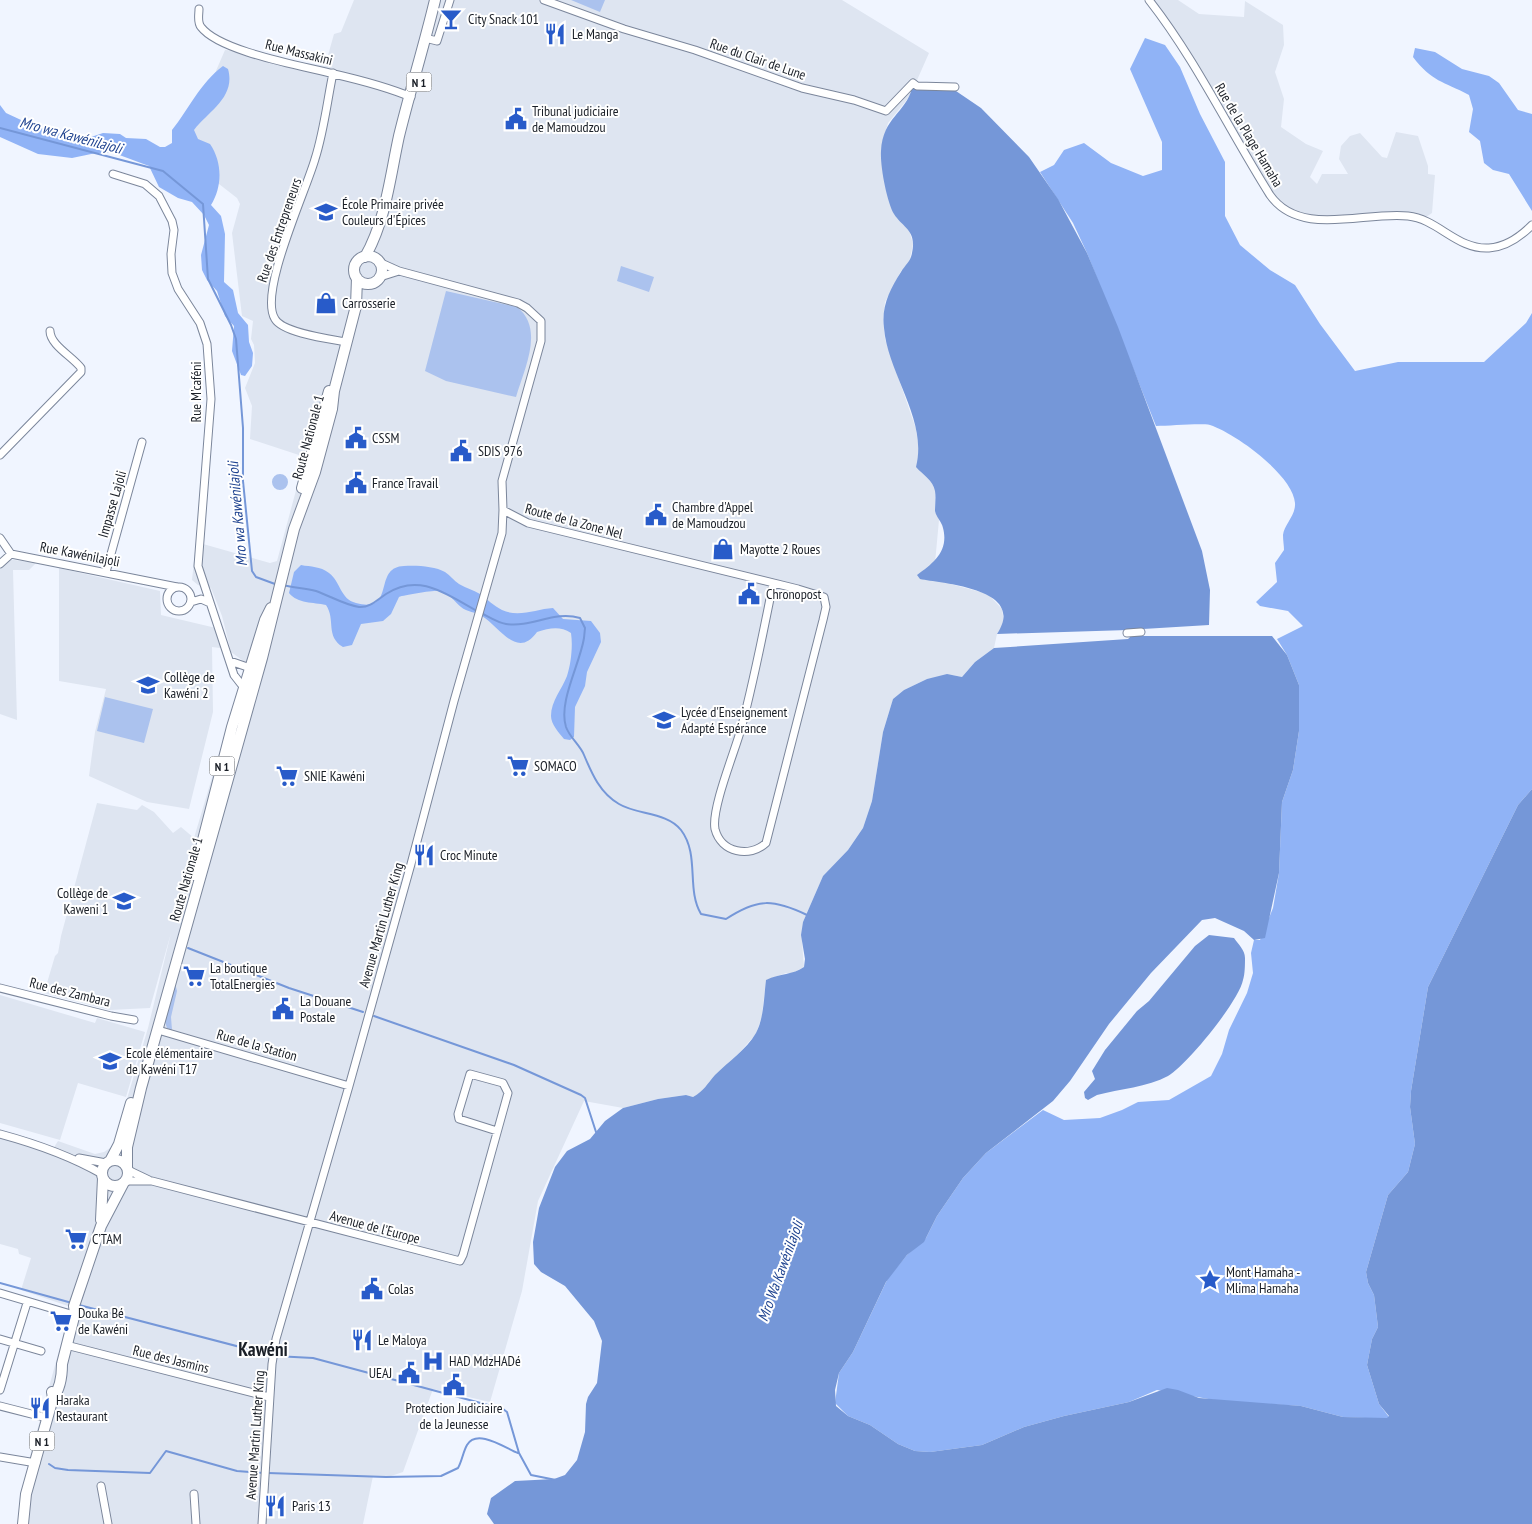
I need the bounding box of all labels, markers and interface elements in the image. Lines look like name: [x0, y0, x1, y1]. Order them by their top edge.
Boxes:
bar icon: City Snack 101: [438, 6, 464, 32]
place label: City Snack 101: [468, 10, 539, 28]
restaurant icon: Le Manga: [542, 21, 568, 47]
place label: Le Manga: [572, 25, 618, 43]
street label: Rue du Clair de Lune: [708, 34, 809, 84]
street label: Rue Massakini: [263, 35, 335, 69]
road number: N 1: [406, 72, 432, 91]
street label: Rue de la Plage Hamaha: [1211, 80, 1287, 190]
place label: Tribunal judiciaire de Mamoudzou: [532, 102, 619, 136]
public building icon: Tribunal judiciaire de Mamoudzou: [503, 106, 529, 132]
water label: Mro wa Kawénilajoli: [18, 112, 126, 158]
street label: Rue des Entrepreneurs: [253, 175, 305, 284]
place label: École Primaire privée Couleurs d'Épices: [342, 195, 444, 229]
school or university icon: École Primaire privée Couleurs d'Épices: [313, 199, 339, 225]
shop icon: Carrosserie: [313, 290, 339, 316]
place label: Carrosserie: [342, 294, 396, 312]
street label: Rue M'caféni: [187, 362, 205, 422]
street label: Route Nationale 1: [288, 393, 328, 481]
public building icon: CSSM: [343, 425, 369, 451]
place label: CSSM: [372, 429, 399, 447]
public building icon: SDIS 976: [448, 438, 474, 464]
place label: SDIS 976: [478, 442, 522, 460]
water label: Mro wa Kawénilajoli: [223, 459, 251, 567]
street label: Impasse Lajoli: [94, 468, 130, 540]
public building icon: France Travail: [343, 470, 369, 496]
place label: France Travail: [372, 474, 439, 492]
place label: Chambre d'Appel de Mamoudzou: [672, 498, 754, 532]
street label: Route de la Zone Nel: [523, 499, 625, 543]
public building icon: Chambre d'Appel de Mamoudzou: [643, 502, 669, 528]
shop icon: Mayotte 2 Roues: [710, 536, 736, 562]
street label: Rue Kawénilajoli: [38, 537, 122, 571]
place label: Mayotte 2 Roues: [740, 540, 821, 558]
public building icon: Chronopost: [736, 581, 762, 607]
place label: Chronopost: [766, 585, 822, 603]
place label: Collège de Kawéni 2: [164, 668, 215, 702]
school or university icon: Collège de Kawéni 2: [135, 672, 161, 698]
place label: Lycée d'Enseignement Adapté Espérance: [681, 703, 787, 737]
school or university icon: Lycée d'Enseignement Adapté Espérance: [651, 707, 677, 733]
supermarket icon: SOMACO: [505, 753, 531, 779]
road number: N 1: [210, 756, 234, 776]
place label: SOMACO: [534, 757, 577, 775]
supermarket icon: SNIE Kawéni: [274, 763, 300, 789]
place label: SNIE Kawéni: [304, 767, 365, 785]
street label: Route Nationale 1: [165, 835, 207, 923]
restaurant icon: Croc Minute: [411, 842, 437, 868]
place label: Croc Minute: [440, 846, 498, 864]
street label: Avenue Martin Luther King: [355, 860, 407, 990]
place label: Collège de Kaweni 1: [57, 884, 108, 918]
school or university icon: Collège de Kaweni 1: [111, 888, 137, 914]
place label: La boutique TotalEnergies: [210, 959, 275, 993]
supermarket icon: La boutique TotalEnergies: [181, 963, 207, 989]
street label: Rue des Zambara: [28, 973, 112, 1011]
place label: La Douane Postale: [300, 992, 351, 1026]
public building icon: La Douane Postale: [270, 996, 296, 1022]
street label: Rue de la Station: [215, 1025, 299, 1065]
place label: Ecole élémentaire de Kawéni T17: [126, 1044, 213, 1078]
school or university icon: Ecole élémentaire de Kawéni T17: [97, 1048, 123, 1074]
street label: Avenue de l’Europe: [328, 1206, 422, 1248]
water label: Mro Wa Kawénilajoli: [753, 1216, 808, 1324]
supermarket icon: C’TAM: [63, 1226, 89, 1252]
place label: C’TAM: [92, 1230, 122, 1248]
place label: Mont Hamaha - Mlima Hamaha: [1226, 1263, 1300, 1297]
place icon: Mont Hamaha - Mlima Hamaha: [1197, 1267, 1223, 1293]
public building icon: Colas: [359, 1276, 385, 1302]
place label: Colas: [388, 1280, 414, 1298]
place label: Douka Bé de Kawéni: [78, 1304, 128, 1338]
supermarket icon: Douka Bé de Kawéni: [48, 1308, 74, 1334]
restaurant icon: Le Maloya: [349, 1327, 375, 1353]
place label: Le Maloya: [378, 1331, 427, 1349]
district label: Kawéni: [238, 1337, 288, 1361]
street label: Rue des Jasmins: [131, 1341, 211, 1377]
hospital icon: HAD MdzHADé: [420, 1348, 446, 1374]
place label: HAD MdzHADé: [449, 1352, 521, 1370]
public building icon: UEAJ: [396, 1360, 422, 1386]
place label: UEAJ: [369, 1364, 392, 1382]
street label: Avenue Martin Luther King: [242, 1370, 268, 1500]
public building icon: Protection Judiciaire de la Jeunesse: [441, 1372, 467, 1398]
place label: Haraka Restaurant: [56, 1391, 108, 1425]
restaurant icon: Haraka Restaurant: [27, 1395, 53, 1421]
place label: Protection Judiciaire de la Jeunesse: [405, 1399, 503, 1433]
road number: N 1: [30, 1432, 54, 1450]
restaurant icon: Paris 13: [262, 1493, 288, 1519]
place label: Paris 13: [292, 1497, 331, 1515]

